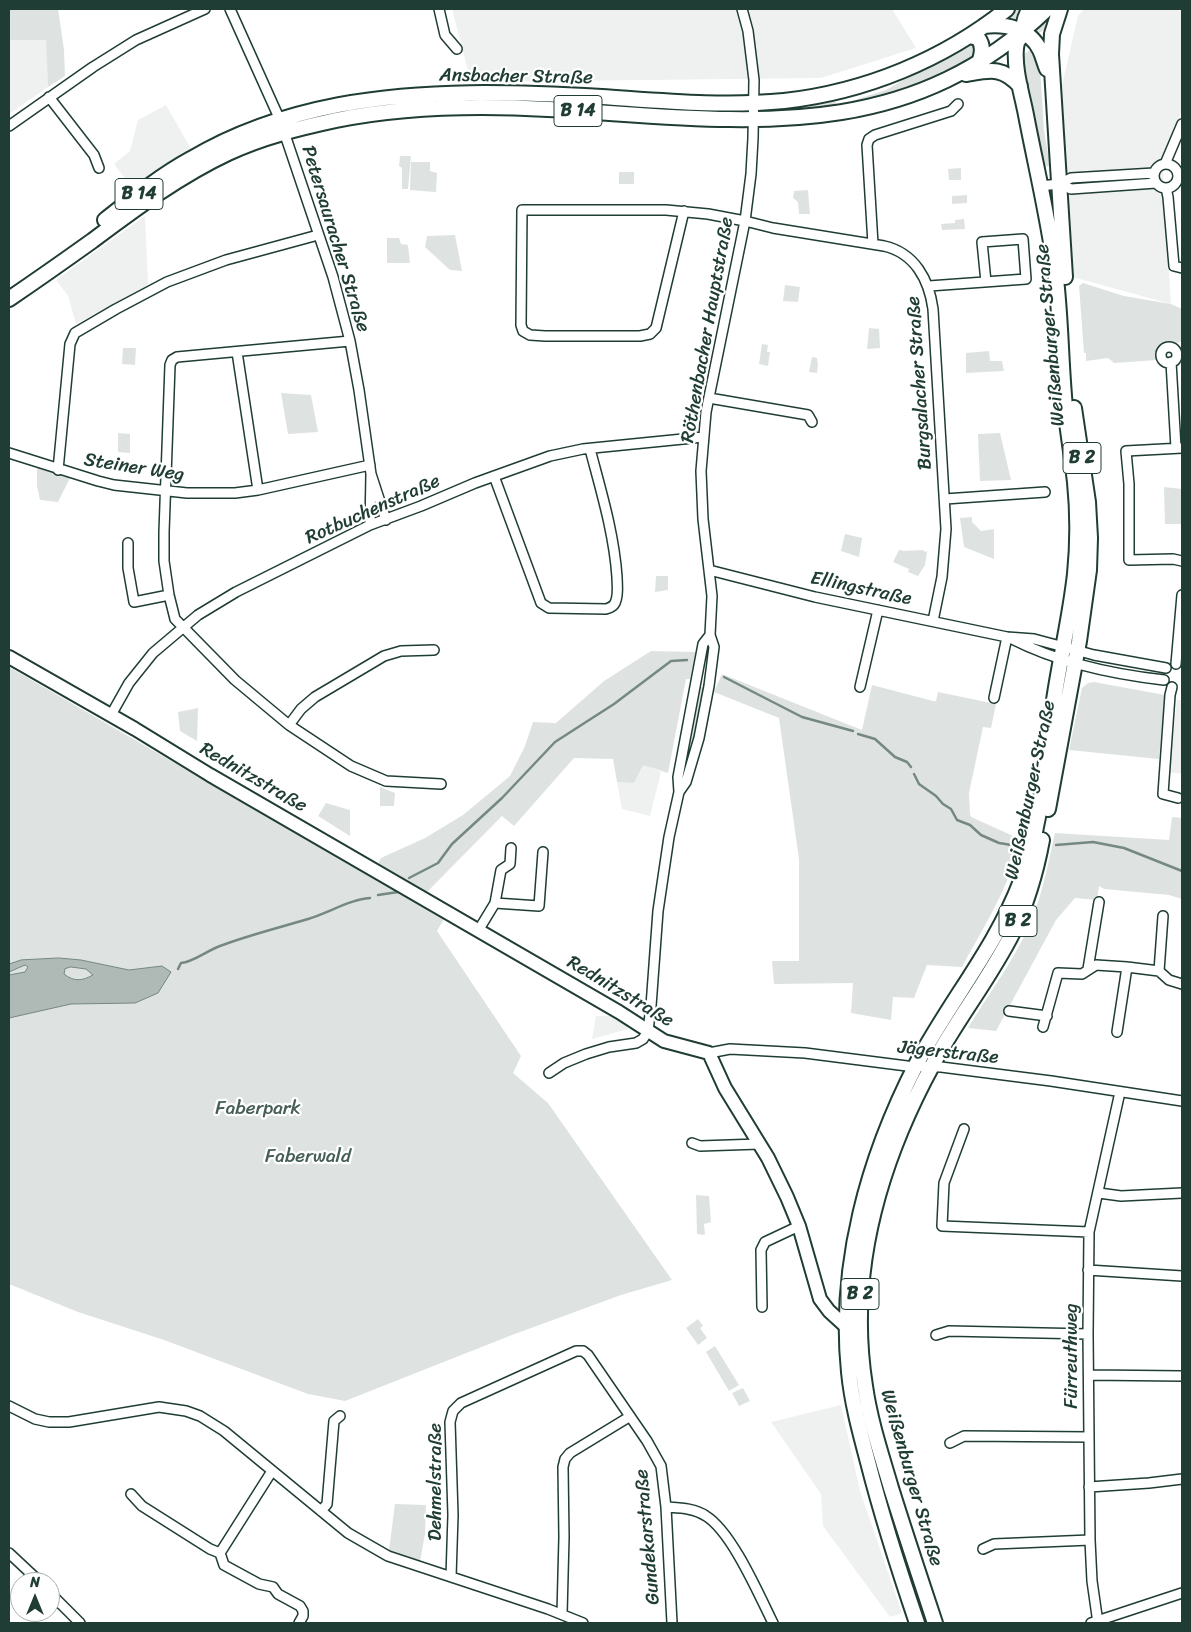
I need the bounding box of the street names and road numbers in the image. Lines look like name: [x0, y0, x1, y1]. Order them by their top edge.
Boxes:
street label: Ansbacher Straße: [439, 64, 593, 90]
road number: B 14: [554, 95, 602, 126]
street label: Petersauracher Straße: [296, 143, 374, 335]
road number: B 14: [115, 178, 163, 210]
street label: Röthenbacher Hauptstraße: [677, 215, 739, 445]
street label: Weißenburger Straße: [1032, 243, 1070, 427]
street label: Burgsalacher Straße: [903, 295, 937, 471]
road number: B 2: [1063, 442, 1101, 473]
street label: Steiner Weg: [82, 449, 186, 487]
street label: Rotbuchenstraße: [302, 470, 444, 550]
street label: Ellingstraße: [808, 567, 914, 611]
street label: Weißenburger Straße: [1001, 698, 1061, 882]
street label: Rednitzstraße: [195, 738, 311, 818]
road number: B 2: [999, 906, 1037, 936]
street label: Rednitzstraße: [563, 951, 677, 1033]
street label: Jägerstraße: [896, 1036, 1000, 1070]
road number: B 2: [841, 1278, 879, 1310]
street label: Fürreuthweg: [1061, 1303, 1083, 1409]
street label: Weißenburger Straße: [875, 1387, 947, 1569]
street label: Dehmelstraße: [425, 1423, 447, 1541]
street label: Gundekarstraße: [631, 1468, 665, 1606]

